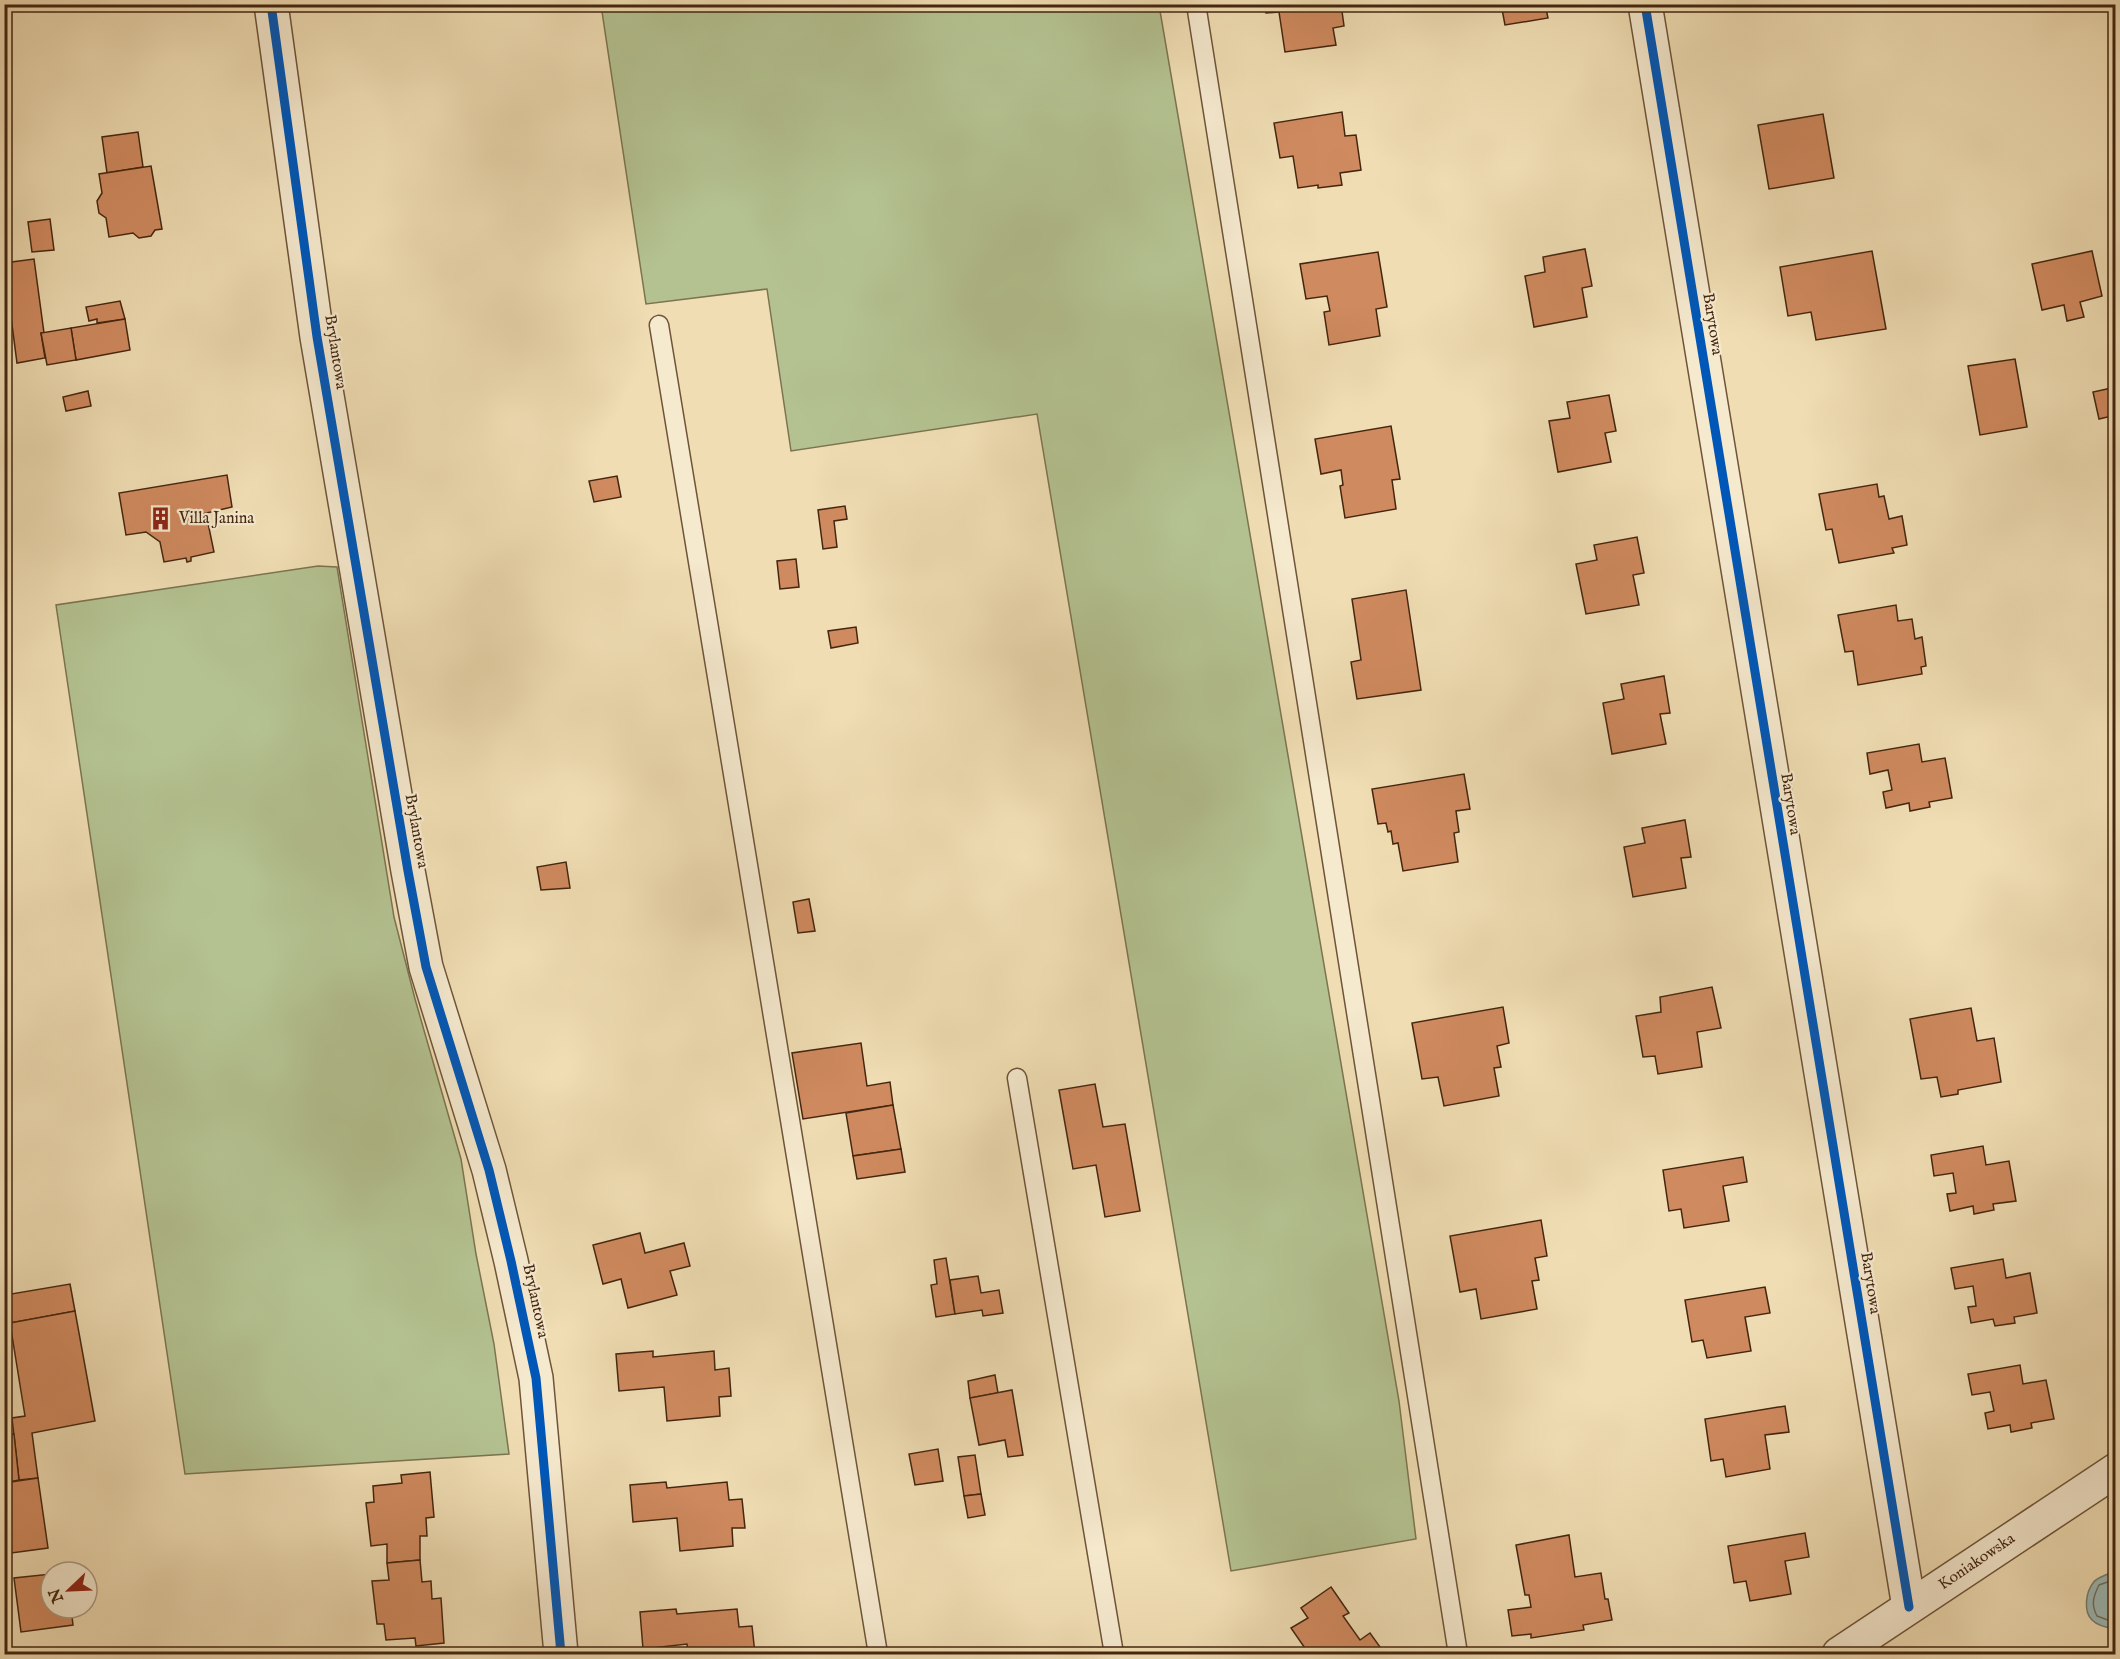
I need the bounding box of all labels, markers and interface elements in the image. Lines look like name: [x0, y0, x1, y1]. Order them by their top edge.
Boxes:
street label: Barytowa: [1697, 292, 1727, 357]
street label: Brylantowa: [319, 313, 351, 391]
building icon: Villa Janina: [148, 506, 174, 532]
place label: Villa Janina: [178, 509, 254, 529]
street label: Barytowa: [1775, 772, 1805, 837]
street label: Brylantowa: [400, 792, 432, 870]
street label: Barytowa: [1855, 1251, 1885, 1316]
street label: Brylantowa: [517, 1262, 553, 1340]
street label: Koniakowska: [1935, 1529, 2019, 1595]
north arrow: [39, 1560, 99, 1620]
text: N: [45, 1585, 69, 1606]

